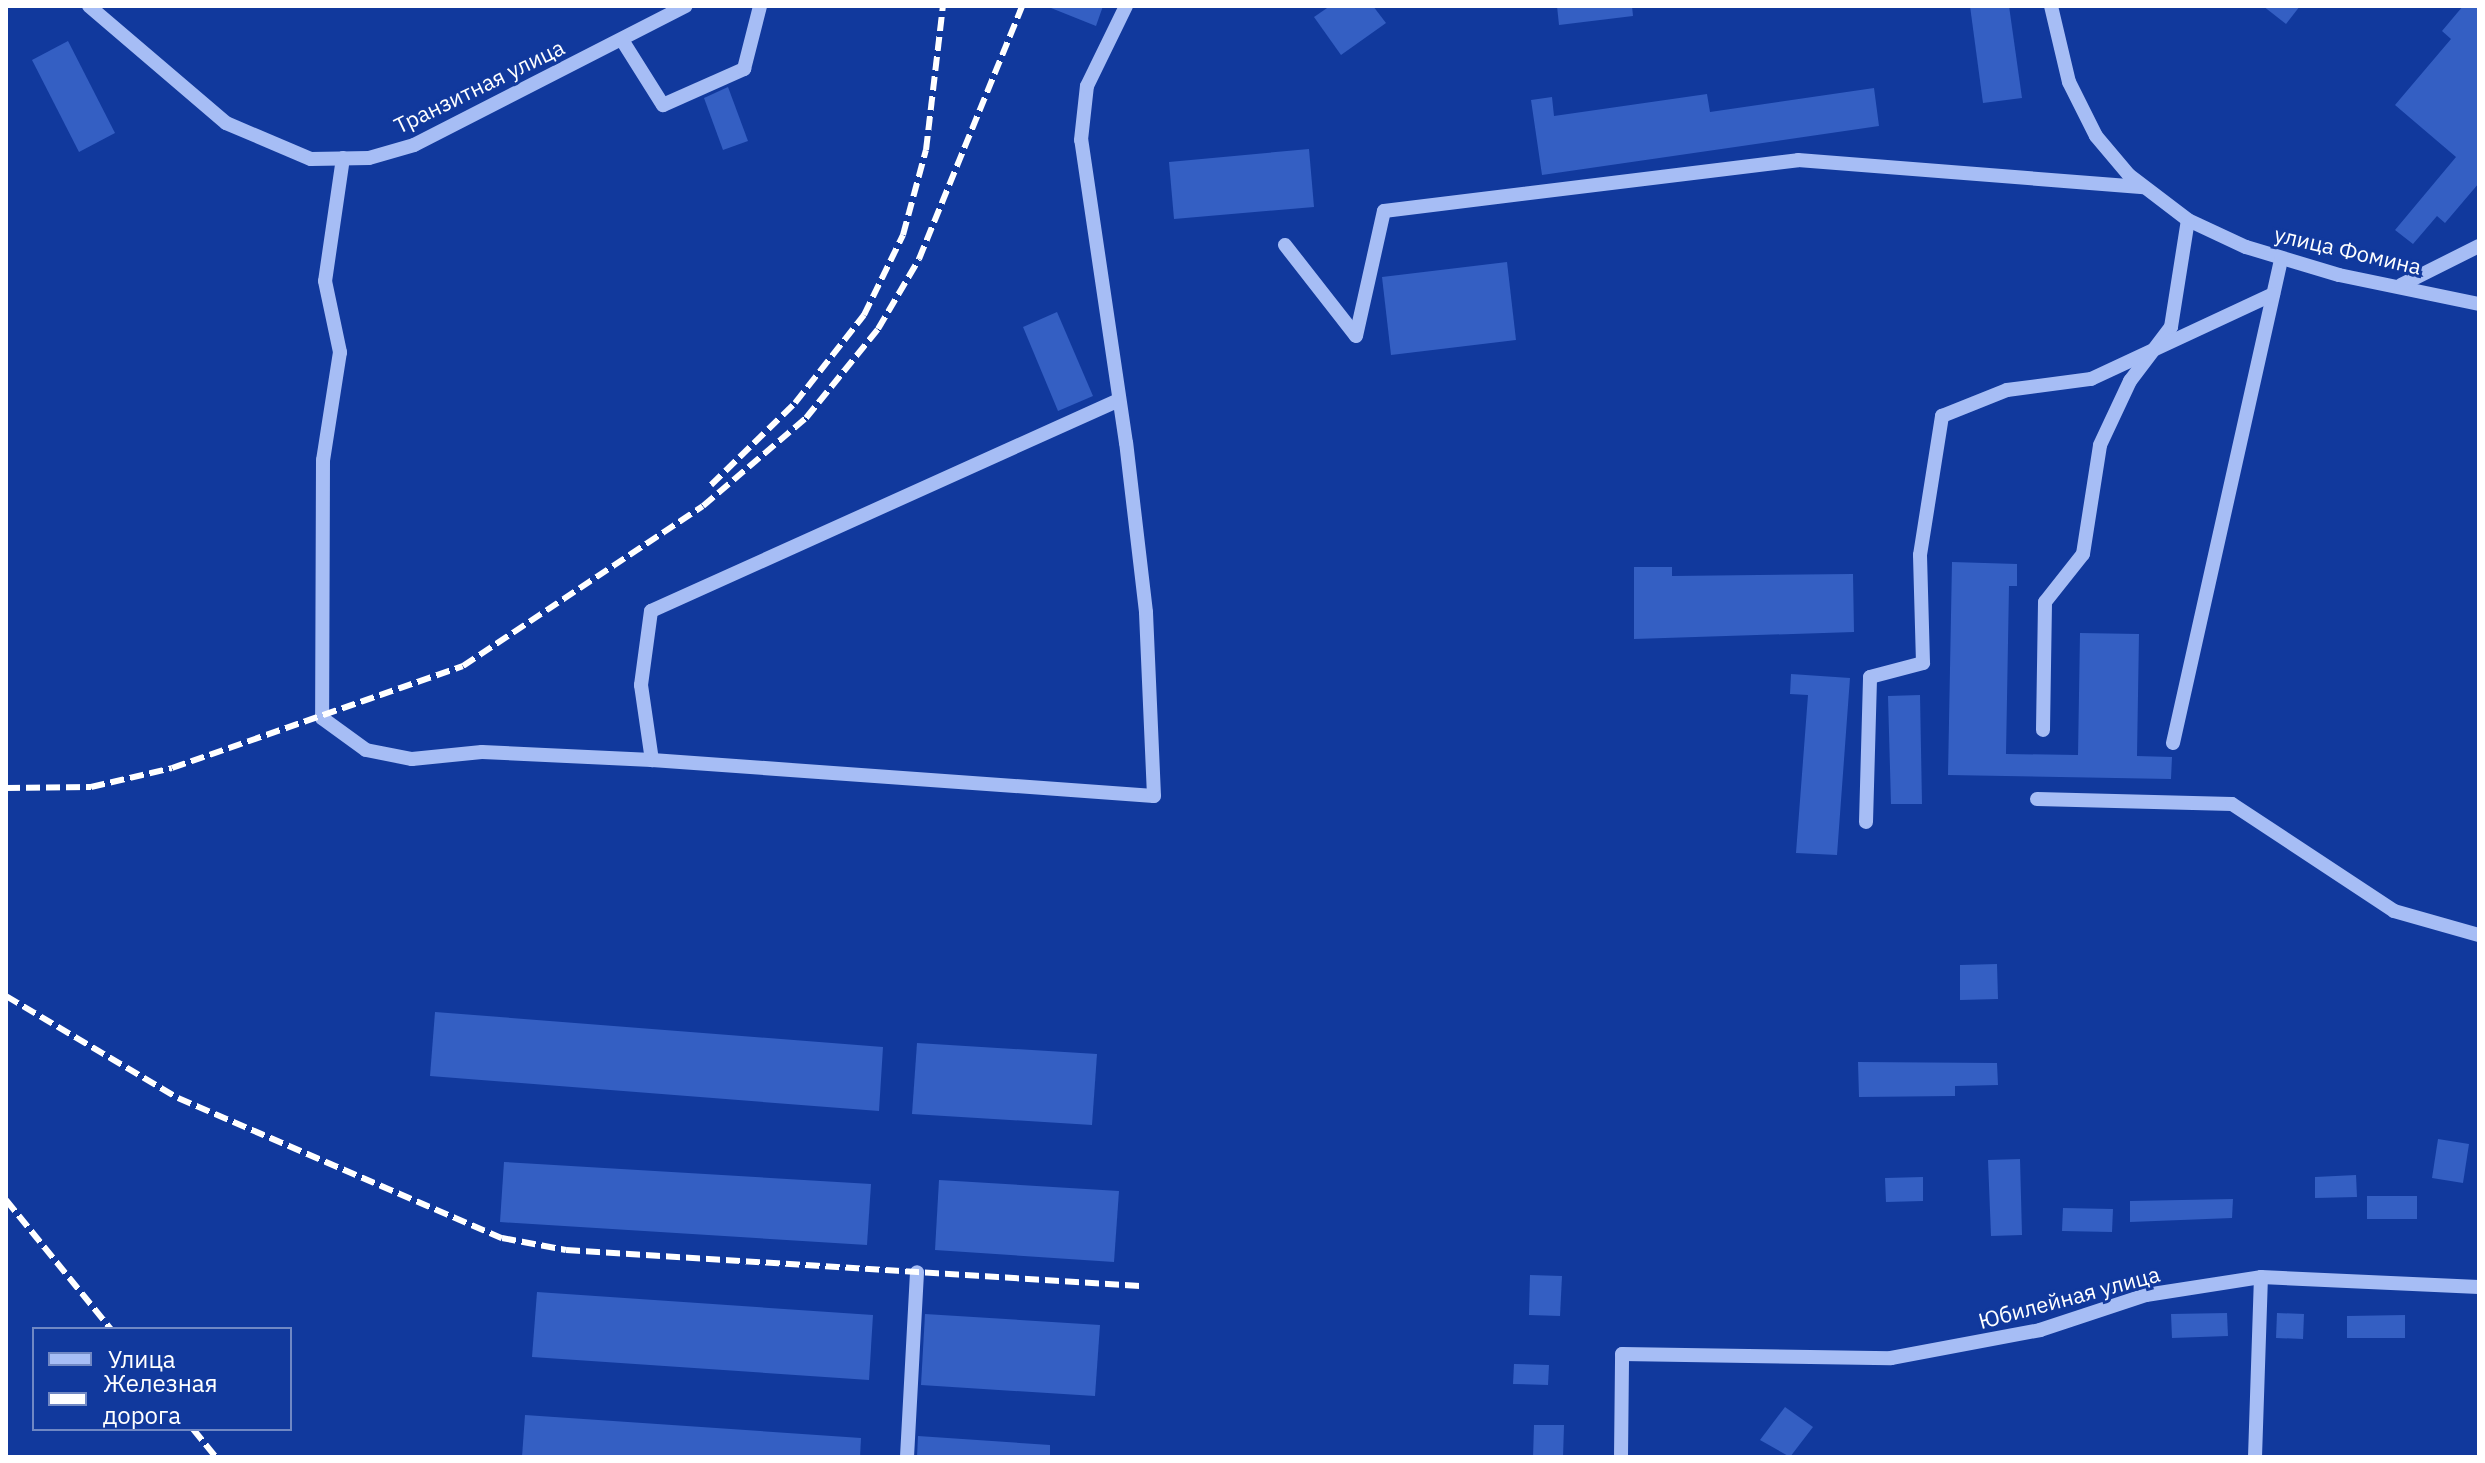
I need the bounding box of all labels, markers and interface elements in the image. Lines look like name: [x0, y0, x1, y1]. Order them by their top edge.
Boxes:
street label: Транзитная улица: [390, 33, 568, 139]
street label: улица Фомина: [2272, 220, 2424, 280]
street label: Юбилейная улица: [1976, 1260, 2162, 1334]
legend: [32, 1327, 292, 1431]
text: Улица: [108, 1343, 176, 1375]
text: Железная дорога: [103, 1367, 218, 1431]

